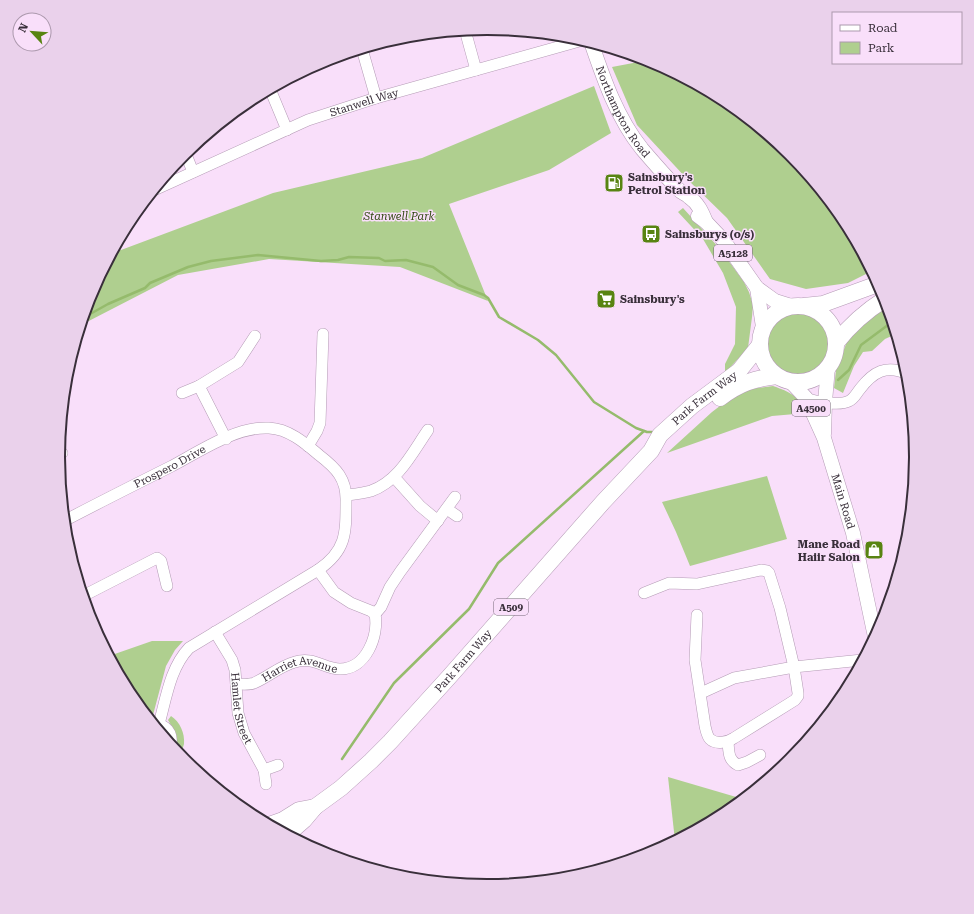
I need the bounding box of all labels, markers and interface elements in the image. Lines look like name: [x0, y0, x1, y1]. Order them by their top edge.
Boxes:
north arrow: [12, 12, 52, 52]
legend: [832, 12, 962, 64]
text: N: [16, 21, 31, 34]
text: Road: [868, 21, 898, 35]
text: Park: [868, 41, 895, 55]
street label: Northampton Road: [593, 64, 653, 160]
street label: Stanwell Way: [328, 85, 400, 119]
place label: Sainsbury's Petrol Station: [628, 171, 706, 197]
fuel station icon: Sainsbury's Petrol Station: [603, 172, 625, 194]
park label: Stanwell Park: [362, 210, 435, 223]
bus stop icon: Sainsburys (o/s): [640, 223, 662, 245]
place label: Sainsburys (o/s): [665, 228, 754, 241]
road number: A5128: [714, 245, 752, 261]
supermarket icon: Sainsbury's: [595, 288, 617, 310]
place label: Sainsbury's: [620, 293, 685, 306]
street label: Park Farm Way: [669, 368, 740, 428]
road number: A4500: [792, 400, 830, 416]
street label: Prospero Drive: [132, 442, 208, 491]
street label: Main Road: [829, 472, 858, 530]
place label: Mane Road Haiir Salon: [798, 538, 861, 564]
shop icon: Mane Road Haiir Salon: [863, 539, 885, 561]
road number: A509: [494, 599, 528, 615]
street label: Park Farm Way: [432, 626, 495, 695]
street label: Harriet Avenue: [259, 654, 339, 684]
street label: Hamlet Street: [229, 672, 255, 746]

